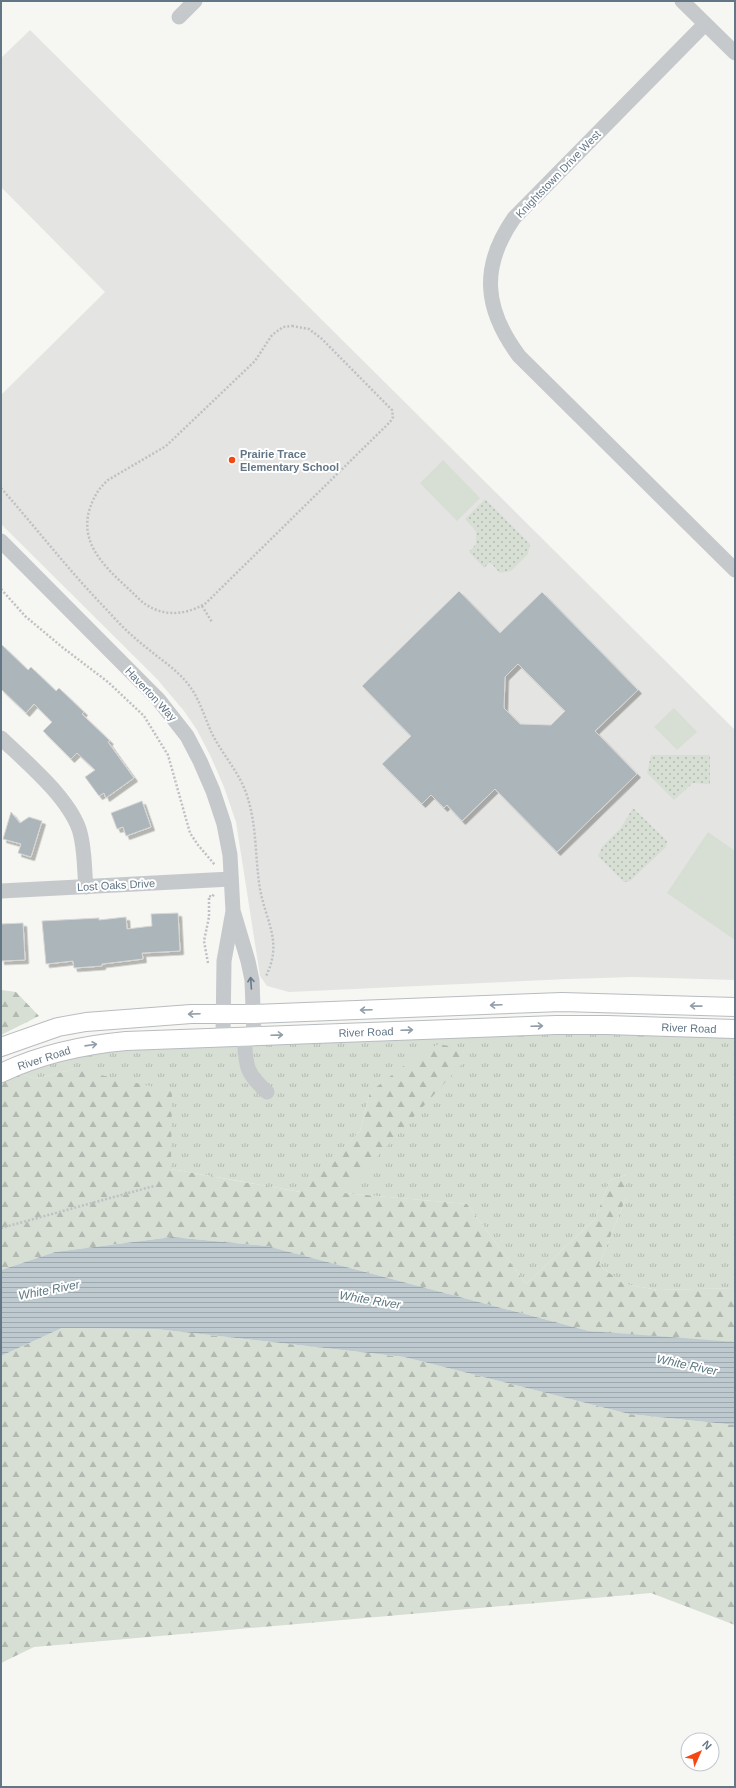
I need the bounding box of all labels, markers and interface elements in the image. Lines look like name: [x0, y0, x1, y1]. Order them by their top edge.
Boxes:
street label: Knightstown Drive West: [513, 128, 603, 220]
place label: Prairie Trace Elementary School: [240, 448, 339, 473]
marker: Prairie Trace Elementary School: [227, 455, 237, 465]
street label: Haverton Way: [123, 665, 179, 724]
street label: Lost Oaks Drive: [77, 877, 155, 893]
one-way arrow: [248, 977, 255, 990]
one-way arrow: [490, 1001, 503, 1008]
one-way arrow: [690, 1002, 703, 1010]
one-way arrow: [360, 1006, 373, 1013]
one-way arrow: [188, 1010, 201, 1018]
street label: River Road: [661, 1021, 717, 1035]
one-way arrow: [530, 1022, 543, 1030]
street label: River Road: [338, 1025, 394, 1039]
one-way arrow: [400, 1026, 413, 1034]
one-way arrow: [270, 1031, 283, 1039]
one-way arrow: [84, 1041, 97, 1049]
street label: River Road: [16, 1044, 72, 1072]
water label: White River: [17, 1277, 82, 1303]
water label: White River: [338, 1288, 403, 1312]
water label: White River: [655, 1352, 720, 1379]
north arrow: [680, 1732, 720, 1772]
text: N: [700, 1738, 714, 1752]

